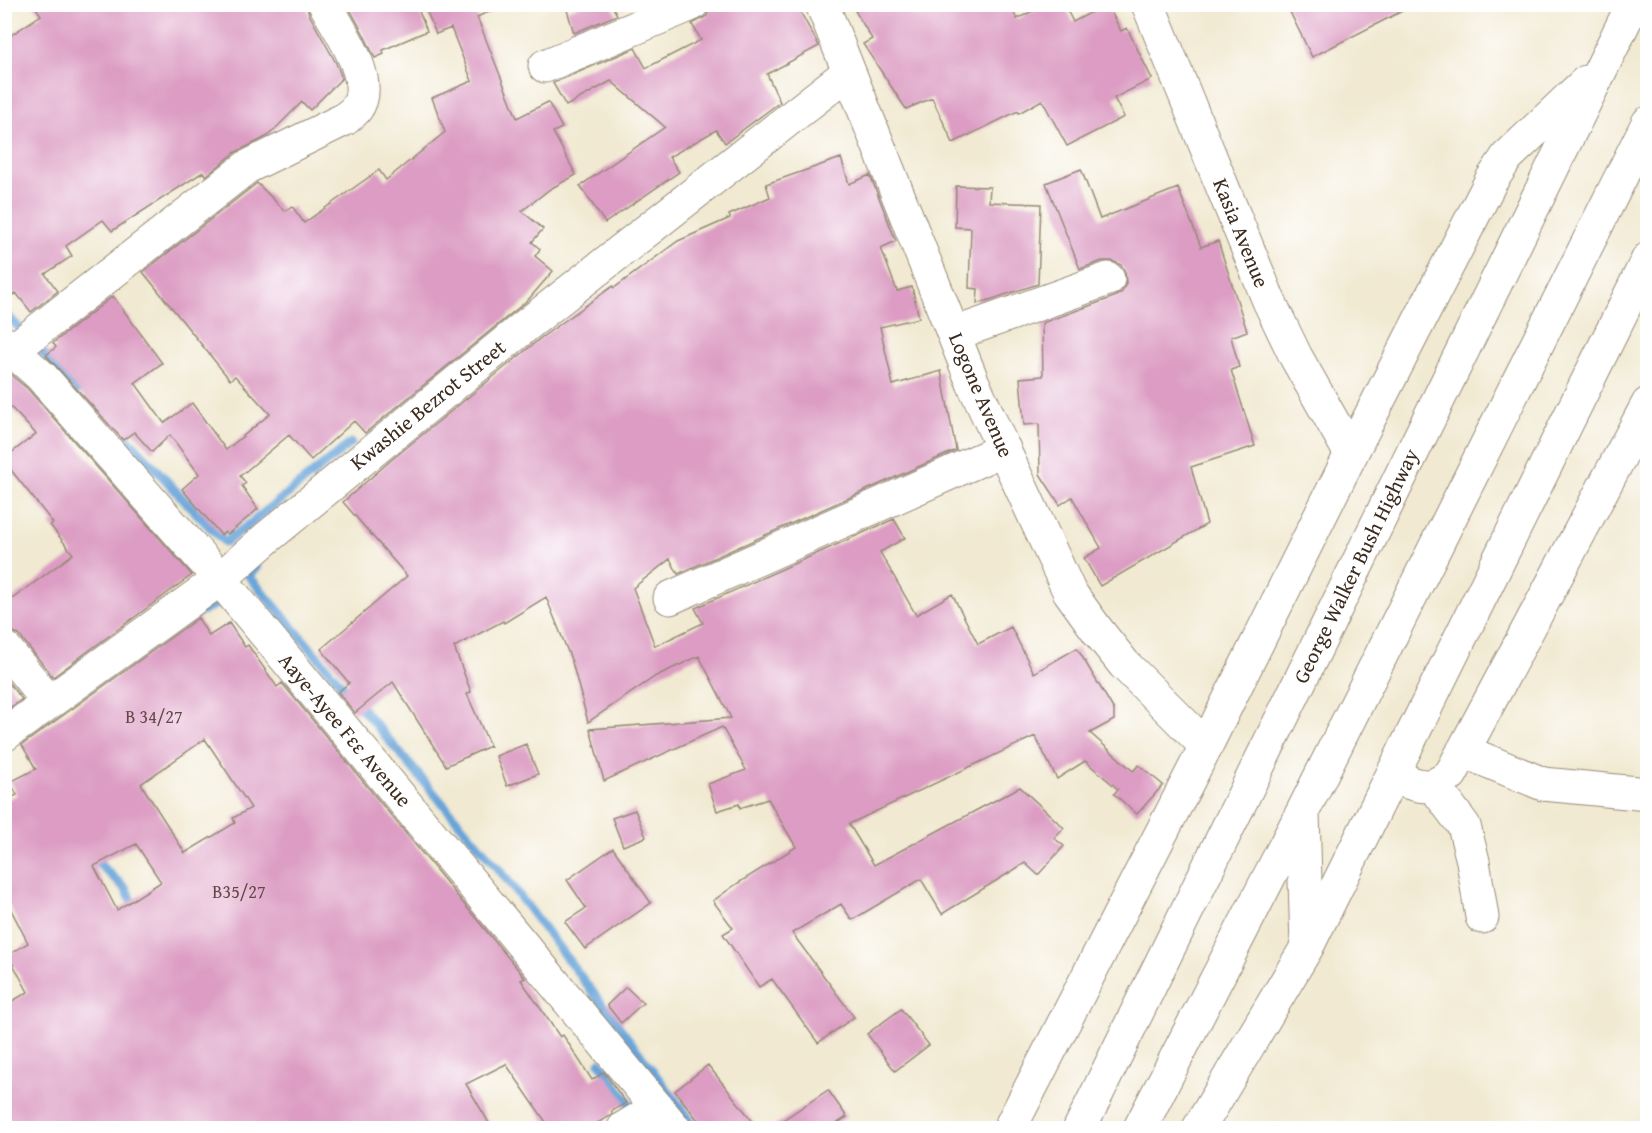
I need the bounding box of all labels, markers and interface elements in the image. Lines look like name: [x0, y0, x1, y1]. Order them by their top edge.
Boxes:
street label: Kasia Avenue: [1205, 173, 1278, 292]
street label: Logone Avenue: [941, 328, 1022, 462]
street label: Kwashie Bezrot Street: [343, 332, 513, 477]
street label: George Walker Bush Highway: [1285, 443, 1426, 688]
street label: Aaye-Ayee Fɛɛ Avenue: [271, 646, 419, 814]
house number: B 34/27: [125, 703, 183, 730]
house number: B35/27: [212, 878, 266, 905]

